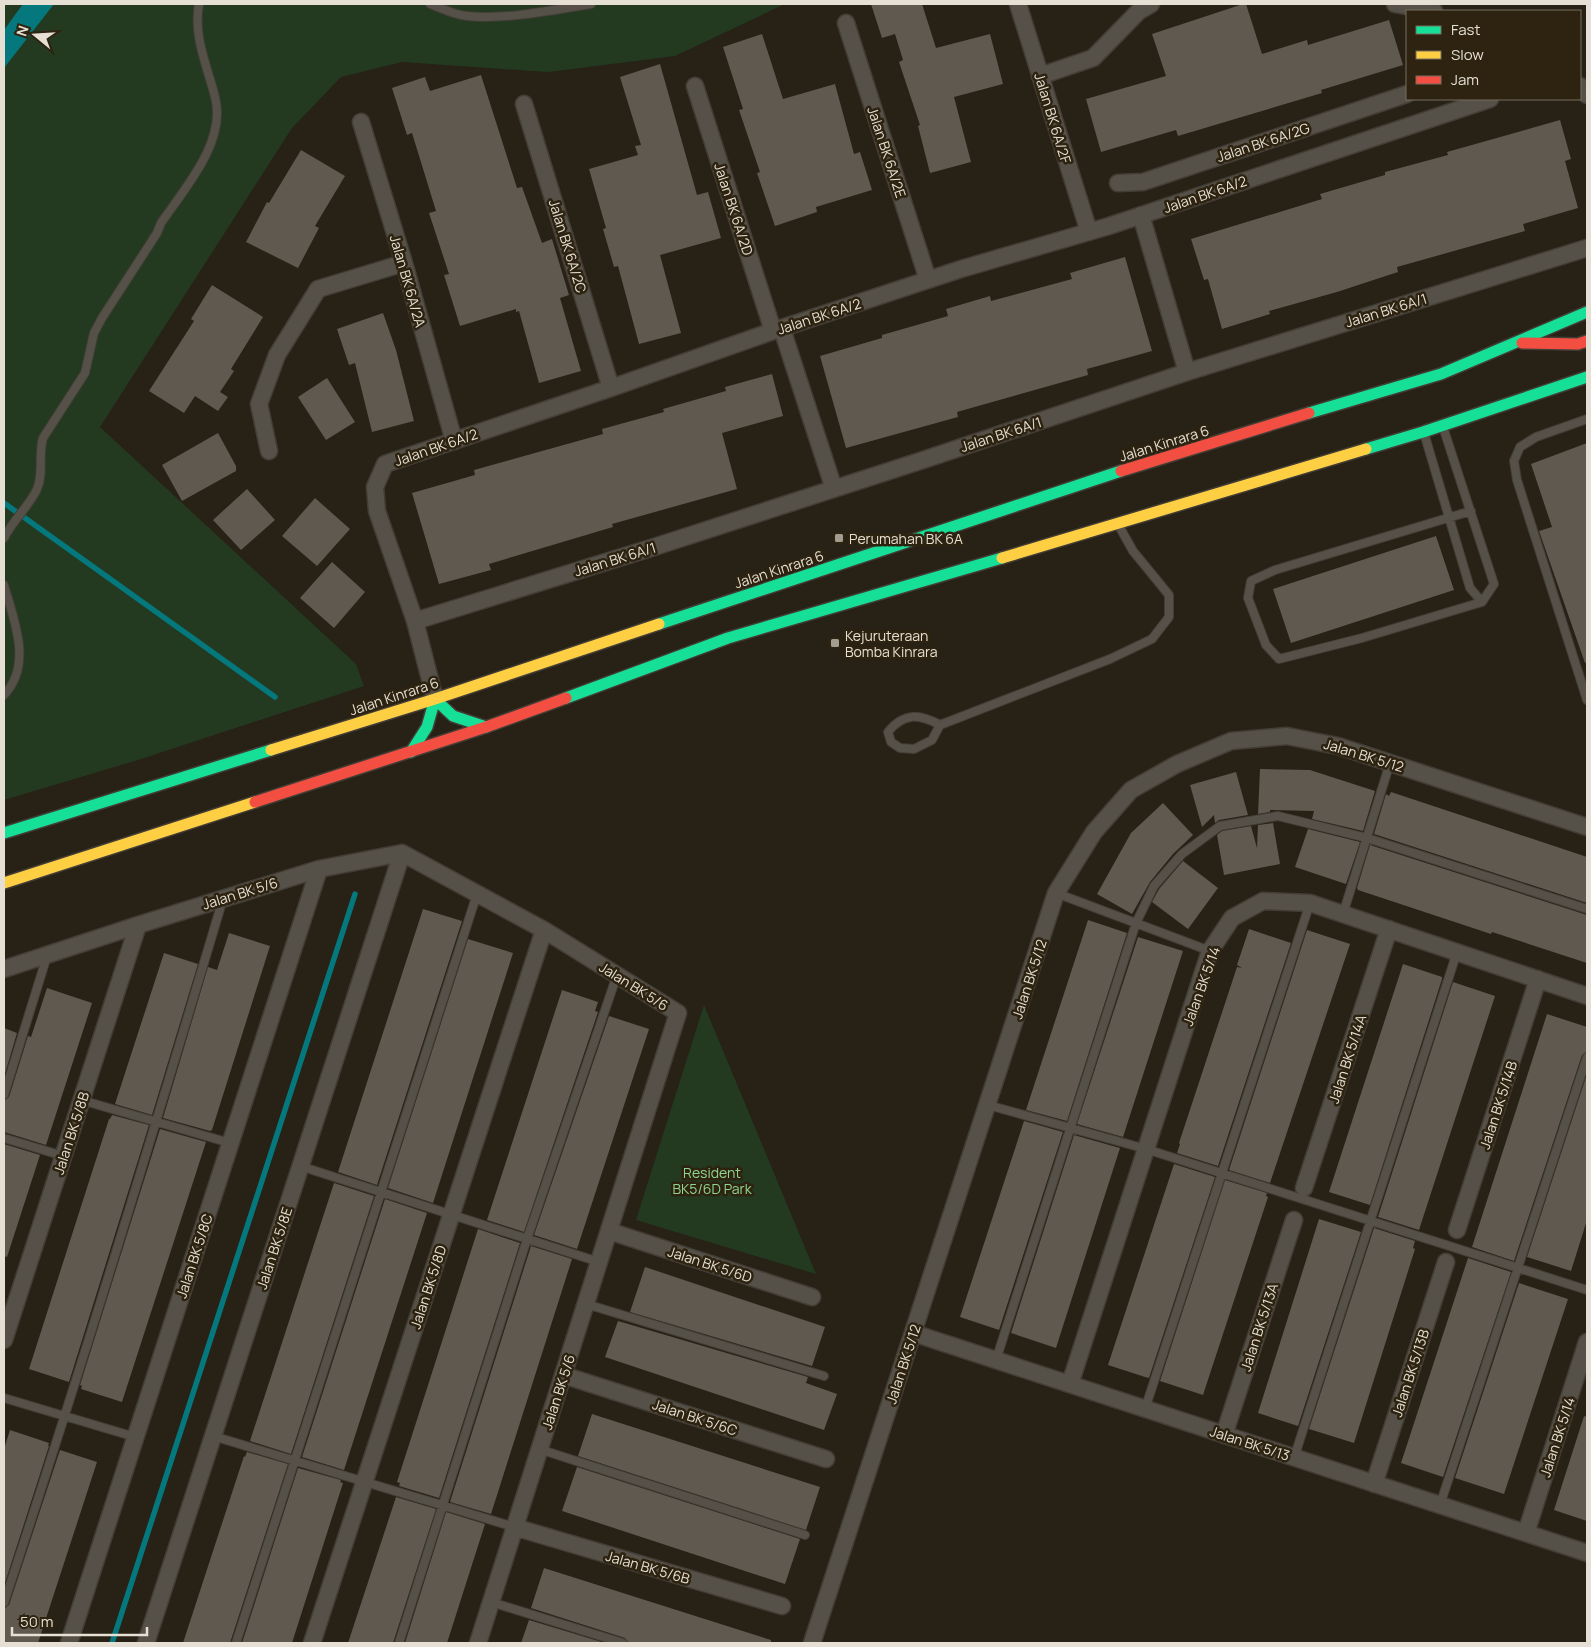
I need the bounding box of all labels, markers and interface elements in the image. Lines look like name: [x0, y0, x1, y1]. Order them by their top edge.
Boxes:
north arrow: [10, 10, 60, 60]
legend: [1406, 10, 1581, 100]
text: Fast: [1451, 19, 1480, 40]
text: N: [12, 23, 33, 39]
text: Slow: [1451, 44, 1484, 65]
text: Jam: [1451, 69, 1479, 90]
street label: Jalan BK 6A/2F: [1030, 70, 1076, 166]
street label: Jalan BK 6A/2E: [863, 104, 911, 200]
street label: Jalan BK 6A/2G: [1214, 118, 1312, 166]
street label: Jalan BK 6A/2D: [710, 160, 758, 258]
street label: Jalan BK 6A/2: [1161, 171, 1249, 217]
street label: Jalan BK 6A/2C: [545, 197, 591, 295]
street label: Jalan BK 6A/2A: [386, 233, 430, 330]
street label: Jalan BK 6A/1: [1343, 289, 1429, 331]
street label: Jalan BK 6A/2: [775, 294, 863, 338]
street label: Jalan BK 6A/1: [958, 412, 1044, 456]
street label: Jalan Kinrara 6: [1117, 420, 1211, 466]
street label: Jalan BK 6A/2: [392, 424, 480, 470]
place label: Perumahan BK 6A: [849, 529, 963, 548]
marker: Perumahan BK 6A: [833, 532, 845, 544]
street label: Jalan BK 6A/1: [572, 538, 658, 580]
street label: Jalan Kinrara 6: [732, 546, 826, 592]
place label: Kejuruteraan Bomba Kinrara: [845, 626, 938, 661]
marker: Kejuruteraan Bomba Kinrara: [829, 637, 841, 649]
street label: Jalan Kinrara 6: [347, 673, 441, 719]
street label: Jalan BK 5/12: [1322, 734, 1406, 776]
street label: Jalan BK 5/6: [200, 873, 280, 913]
street label: Jalan BK 5/12: [1007, 937, 1051, 1021]
street label: Jalan BK 5/14: [1178, 944, 1224, 1028]
street label: Jalan BK 5/6: [596, 957, 672, 1015]
street label: Jalan BK 5/14A: [1324, 1012, 1370, 1106]
street label: Jalan BK 5/14B: [1475, 1058, 1521, 1152]
street label: Jalan BK 5/8B: [49, 1089, 93, 1177]
park label: Resident BK5/6D Park: [672, 1163, 753, 1198]
street label: Jalan BK 5/8E: [252, 1204, 296, 1292]
street label: Jalan BK 5/8C: [171, 1211, 217, 1301]
street label: Jalan BK 5/6D: [665, 1241, 755, 1287]
street label: Jalan BK 5/8D: [406, 1243, 450, 1331]
street label: Jalan BK 5/13A: [1236, 1280, 1282, 1373]
street label: Jalan BK 5/12: [881, 1322, 925, 1406]
street label: Jalan BK 5/13B: [1387, 1326, 1433, 1419]
street label: Jalan BK 5/6: [537, 1352, 579, 1432]
street label: Jalan BK 5/6C: [650, 1394, 740, 1440]
street label: Jalan BK 5/14: [1535, 1395, 1579, 1479]
street label: Jalan BK 5/13: [1208, 1421, 1292, 1465]
street label: Jalan BK 5/6B: [604, 1546, 693, 1588]
scale bar: [12, 1604, 148, 1636]
text: 50 m: [20, 1611, 54, 1632]

